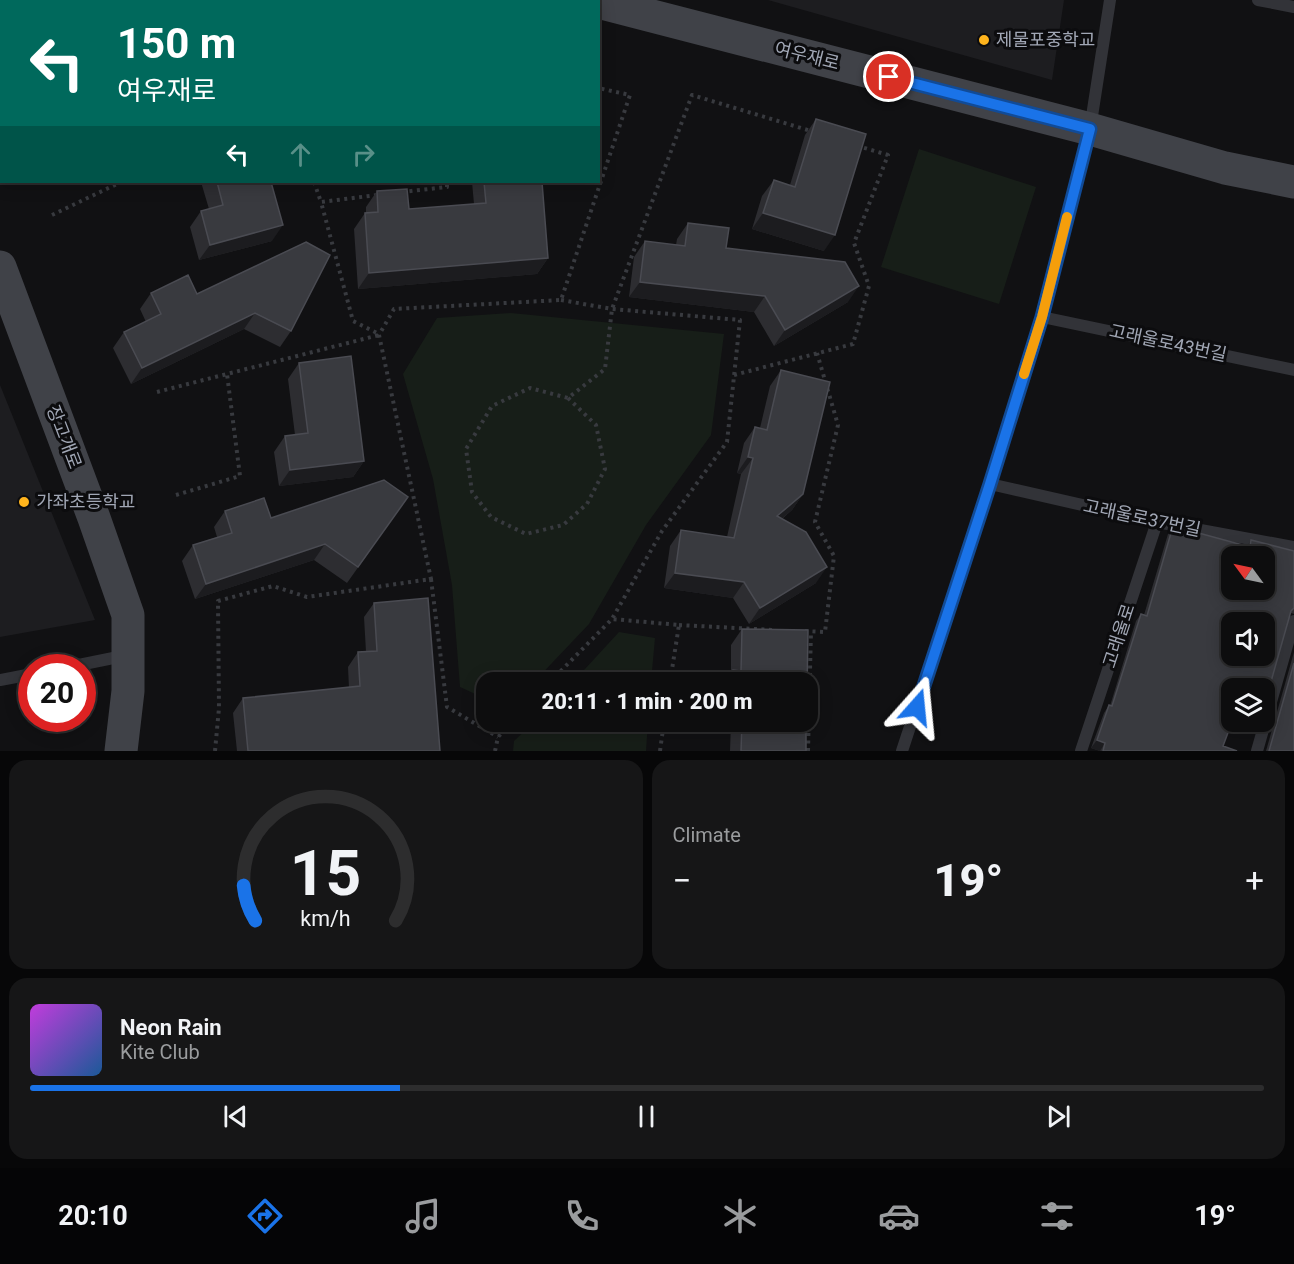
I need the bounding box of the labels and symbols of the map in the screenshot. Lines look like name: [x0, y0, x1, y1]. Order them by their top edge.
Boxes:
place label: 제물포중학교: [996, 29, 1095, 50]
marker: 제물포중학교: [977, 33, 991, 47]
street label: 여우재로: [772, 37, 842, 74]
pin: [863, 51, 914, 102]
street label: 고래울로43번길: [1107, 320, 1229, 365]
street label: 장고개로: [43, 402, 86, 472]
place label: 가좌초등학교: [36, 491, 135, 512]
marker: 가좌초등학교: [17, 495, 31, 509]
street label: 고래울로37번길: [1081, 495, 1203, 540]
north arrow: [1221, 546, 1275, 600]
street label: 고래울로: [1098, 601, 1139, 671]
speed limit sign: 20: [18, 654, 96, 732]
position arrow: [885, 675, 949, 739]

